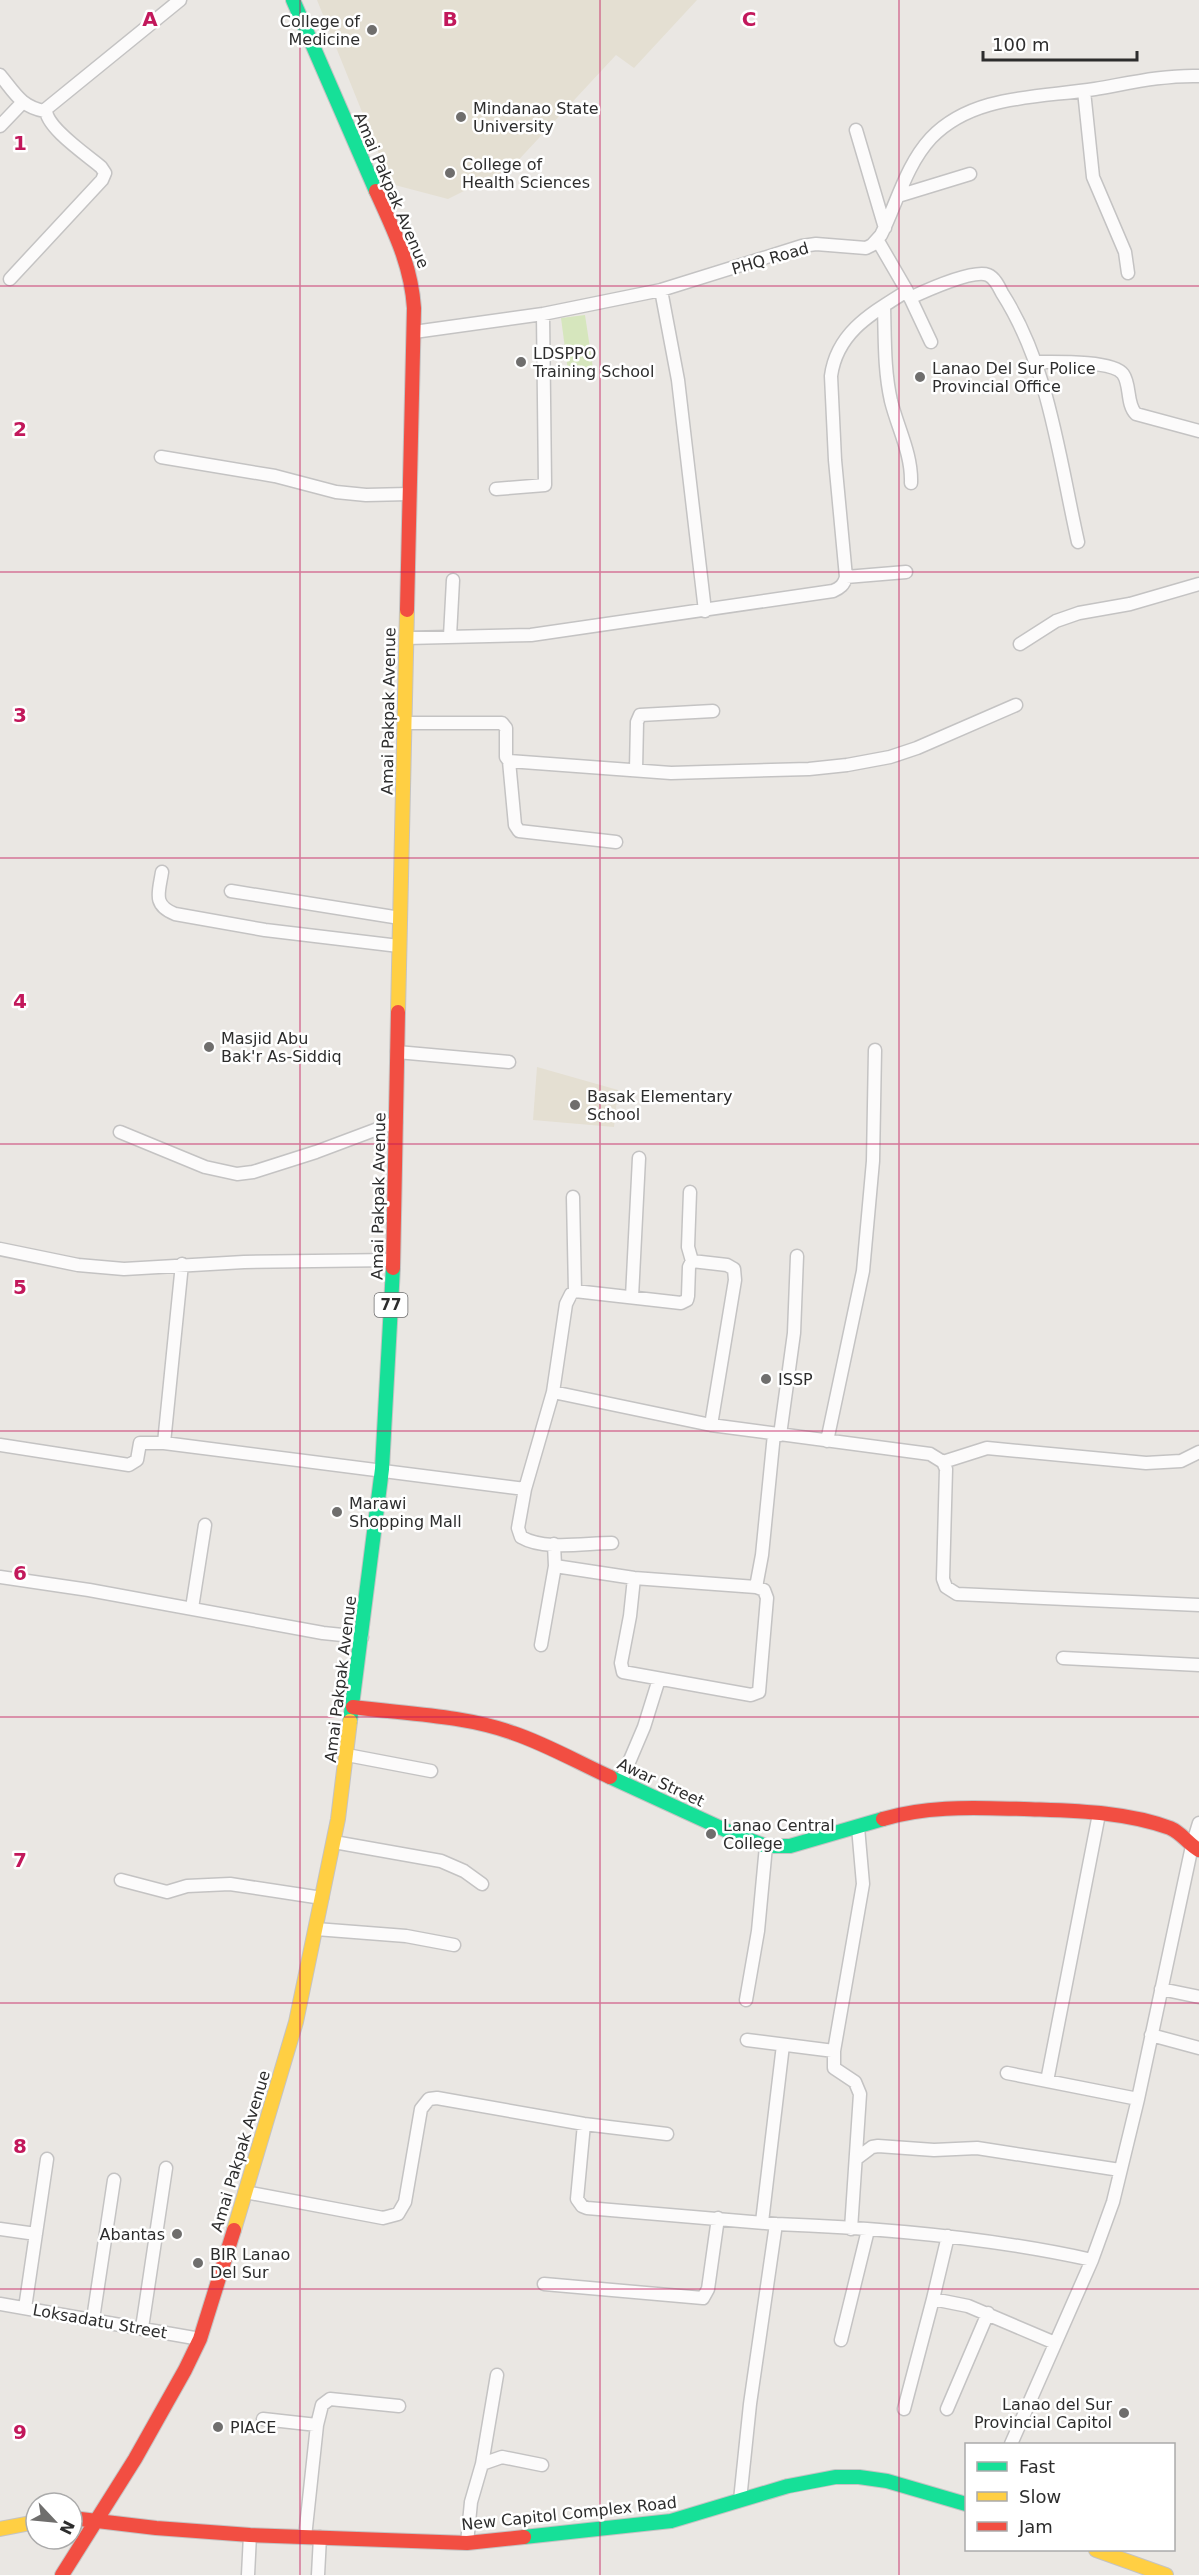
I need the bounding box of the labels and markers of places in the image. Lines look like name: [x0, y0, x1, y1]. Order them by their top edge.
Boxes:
place label: College of Medicine: [280, 12, 360, 49]
marker: College of Medicine: [365, 23, 379, 37]
place label: Mindanao State University: [473, 99, 599, 136]
marker: Mindanao State University: [454, 110, 468, 124]
place label: College of Health Sciences: [462, 155, 590, 192]
marker: College of Health Sciences: [443, 166, 457, 180]
place label: LDSPPO Training School: [532, 344, 654, 381]
marker: LDSPPO Training School: [514, 355, 528, 369]
place label: Lanao Del Sur Police Provincial Office: [932, 359, 1096, 396]
marker: Lanao Del Sur Police Provincial Office: [913, 370, 927, 384]
place label: Masjid Abu Bak'r As-Siddiq: [221, 1029, 342, 1066]
marker: Masjid Abu Bak'r As-Siddiq: [202, 1040, 216, 1054]
place label: Basak Elementary School: [587, 1087, 732, 1124]
marker: Basak Elementary School: [568, 1098, 582, 1112]
place label: ISSP: [778, 1370, 813, 1389]
marker: ISSP: [759, 1372, 773, 1386]
place label: Marawi Shopping Mall: [349, 1494, 462, 1531]
marker: Marawi Shopping Mall: [330, 1505, 344, 1519]
place label: Lanao Central College: [723, 1816, 835, 1853]
marker: Lanao Central College: [704, 1827, 718, 1841]
place label: Abantas: [100, 2225, 165, 2244]
marker: Abantas: [170, 2227, 184, 2241]
place label: BIR Lanao Del Sur: [210, 2245, 290, 2282]
marker: BIR Lanao Del Sur: [191, 2256, 205, 2270]
place label: Lanao del Sur Provincial Capitol: [974, 2395, 1112, 2432]
marker: Lanao del Sur Provincial Capitol: [1117, 2406, 1131, 2420]
place label: PIACE: [230, 2418, 276, 2437]
marker: PIACE: [211, 2420, 225, 2434]

